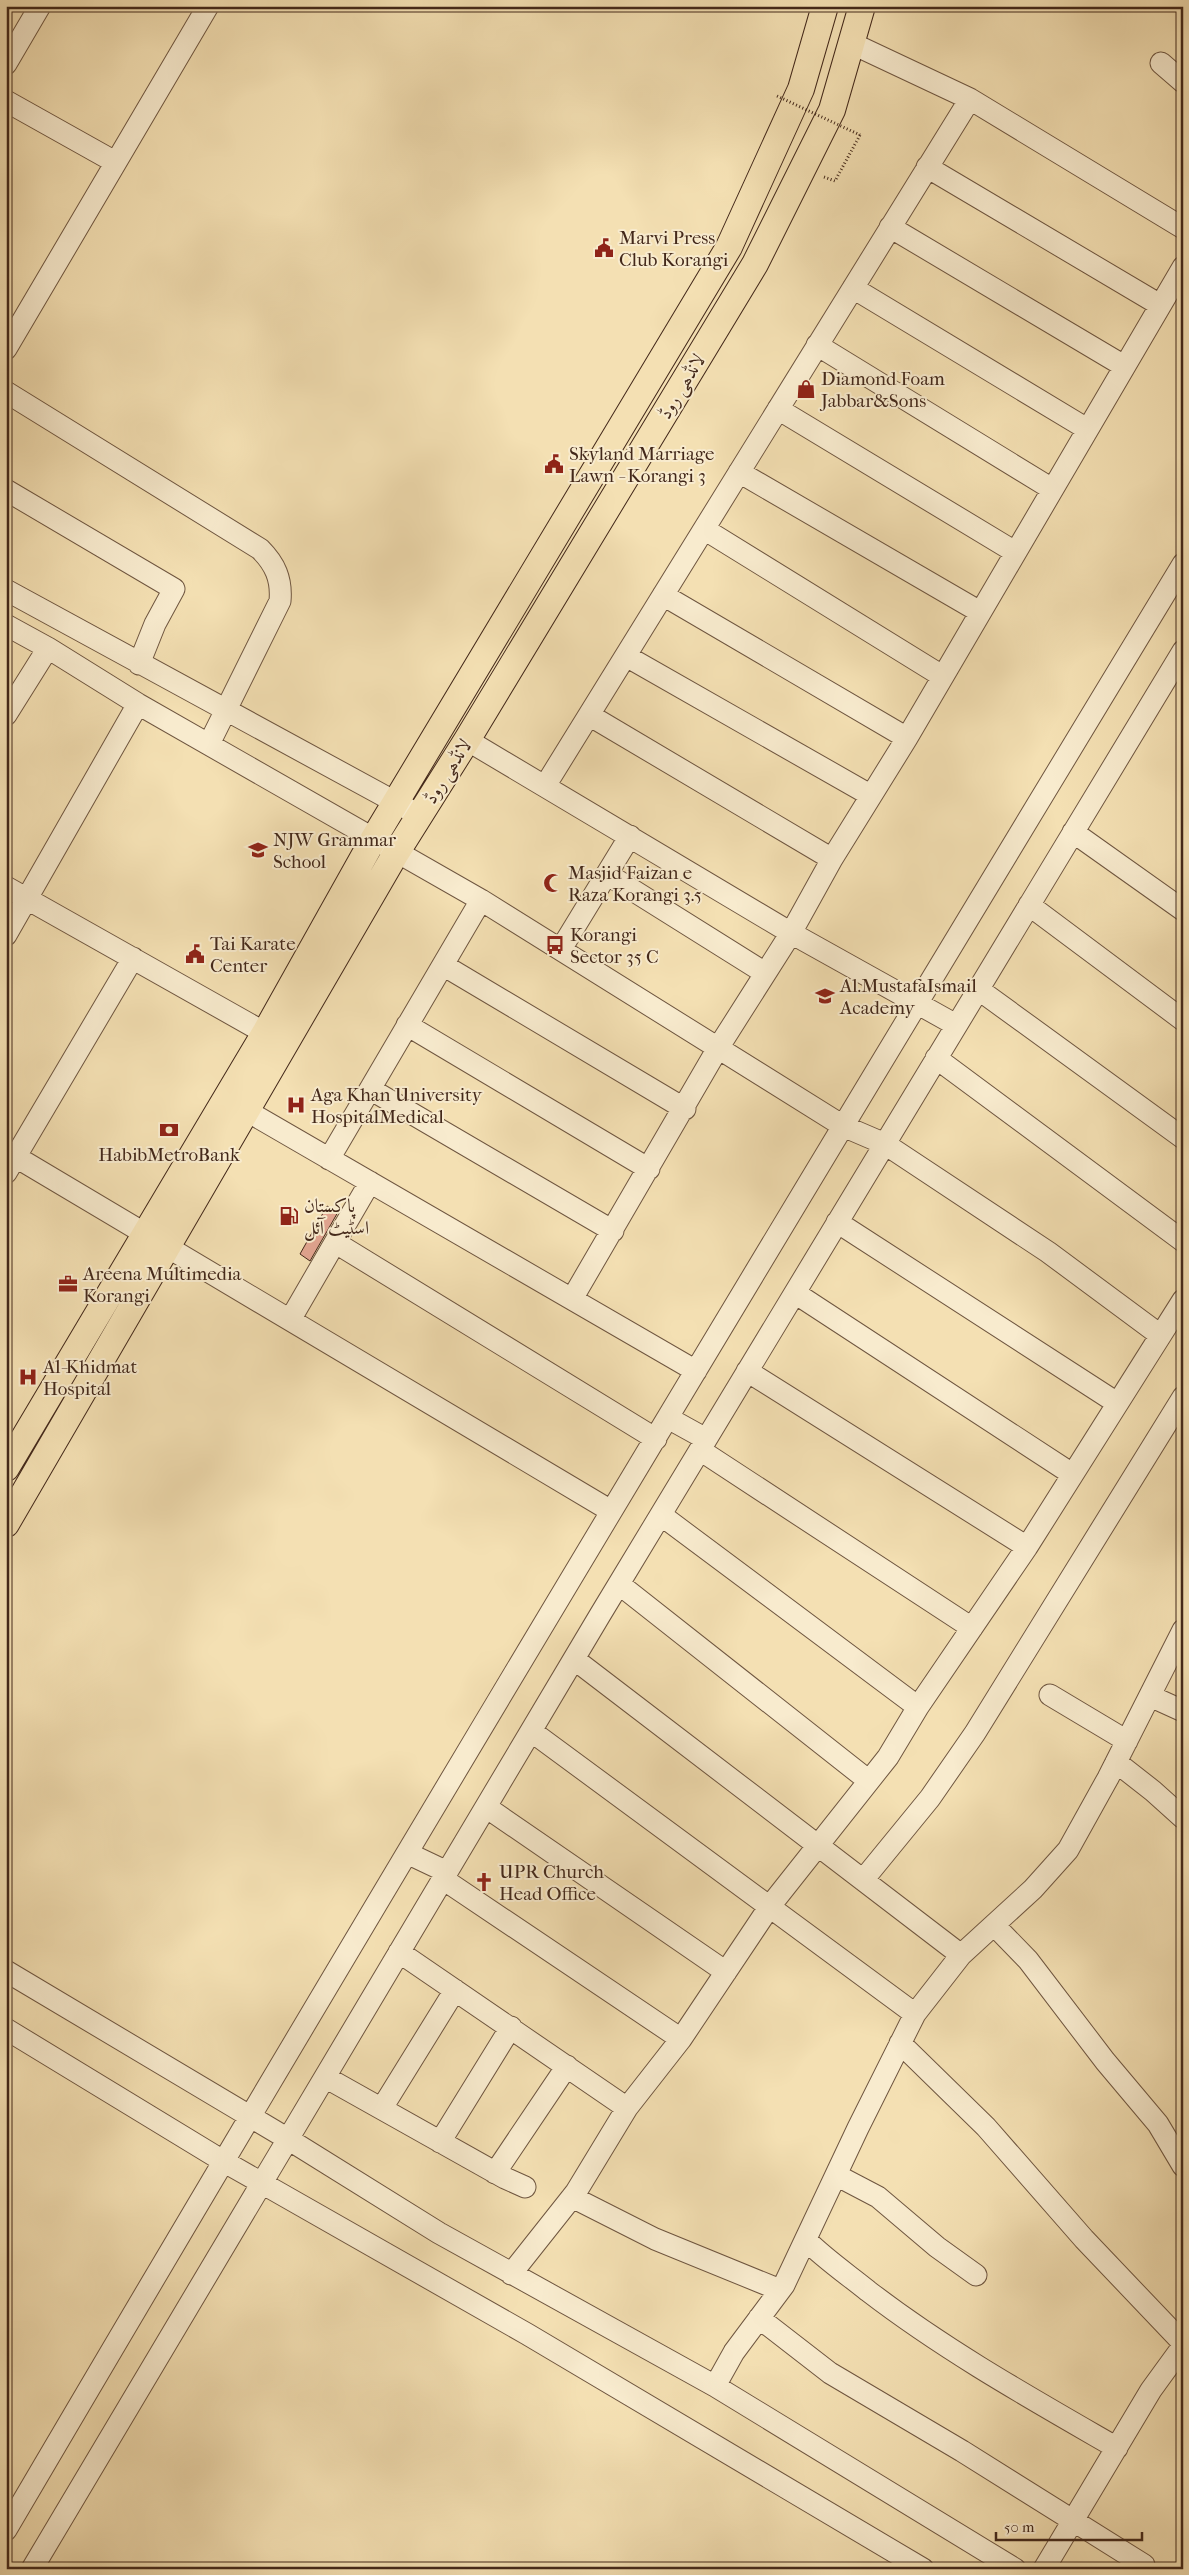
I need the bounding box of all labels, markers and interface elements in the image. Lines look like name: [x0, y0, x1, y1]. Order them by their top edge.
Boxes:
place label: Marvi Press Club Korangi: [619, 227, 729, 271]
public building icon: Marvi Press Club Korangi: [593, 237, 615, 259]
street label: لانڈھی روڈ: [654, 350, 712, 424]
place label: Diamond Foam Jabbar&Sons: [819, 368, 945, 412]
shop icon: Diamond Foam Jabbar&Sons: [795, 378, 817, 400]
place label: Skyland Marriage Lawn - Korangi 3: [569, 443, 714, 487]
public building icon: Skyland Marriage Lawn - Korangi 3: [543, 453, 565, 475]
street label: لانڈھی روڈ: [419, 735, 478, 809]
place label: NJW Grammar School: [273, 829, 397, 873]
school or university icon: NJW Grammar School: [247, 839, 269, 861]
place label: Masjid Faizan e Raza Korangi 3.5: [568, 862, 702, 906]
mosque icon: Masjid Faizan e Raza Korangi 3.5: [542, 872, 564, 894]
place label: Korangi Sector 35 C: [570, 924, 659, 968]
place label: Tai Karate Center: [210, 933, 296, 977]
bus stop icon: Korangi Sector 35 C: [544, 934, 566, 956]
public building icon: Tai Karate Center: [184, 943, 206, 965]
place label: Al.MustafaIsmail Academy: [839, 975, 977, 1019]
school or university icon: Al.MustafaIsmail Academy: [814, 985, 836, 1007]
place label: Aga Khan University HospitalMedical: [310, 1084, 483, 1128]
hospital icon: Aga Khan University HospitalMedical: [285, 1094, 307, 1116]
bank icon: HabibMetroBank: [158, 1119, 180, 1141]
place label: HabibMetroBank: [98, 1144, 240, 1166]
place label: پاکستان اسٹیٹ آئل: [304, 1195, 369, 1241]
fuel station icon: پاکستان اسٹیٹ آئل: [278, 1205, 300, 1227]
place label: Areena Multimedia Korangi: [82, 1263, 242, 1307]
office icon: Areena Multimedia Korangi: [57, 1273, 79, 1295]
place label: Al-Khidmat Hospital: [42, 1356, 137, 1400]
hospital icon: Al-Khidmat Hospital: [17, 1366, 39, 1388]
place label: UPR Church Head Office: [499, 1861, 604, 1905]
church icon: UPR Church Head Office: [473, 1871, 495, 1893]
scale bar: [996, 2510, 1143, 2542]
text: 50 m: [1004, 2518, 1035, 2536]

